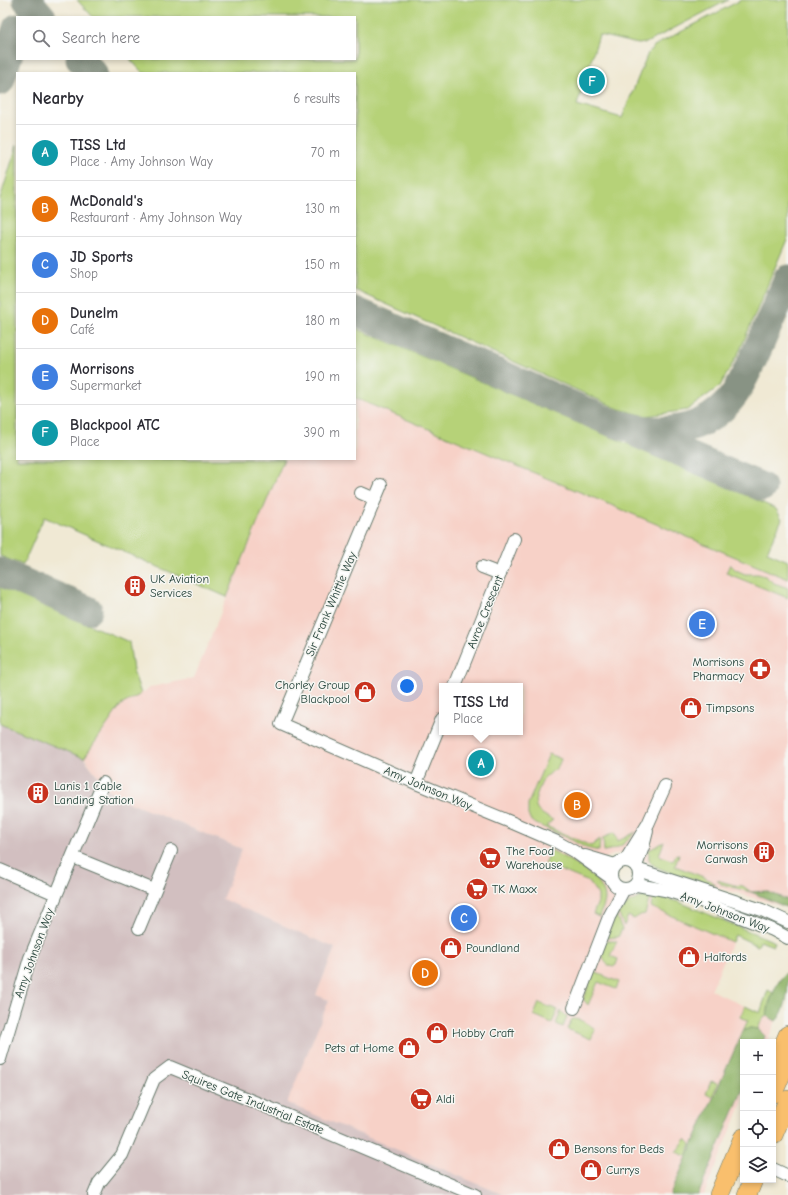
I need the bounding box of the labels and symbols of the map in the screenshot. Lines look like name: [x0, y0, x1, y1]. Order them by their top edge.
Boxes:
pin: F: [579, 66, 605, 96]
street label: Sir Frank Whittle Way: [303, 549, 360, 658]
place label: UK Aviation Services: [150, 572, 209, 600]
building icon: UK Aviation Services: [122, 573, 148, 599]
street label: Avroe Crescent: [464, 573, 506, 651]
pin: E: [689, 609, 715, 639]
place label: Morrisons Pharmacy: [692, 655, 745, 683]
pharmacy icon: Morrisons Pharmacy: [747, 656, 773, 682]
your location: [397, 676, 417, 696]
place label: Chorley Group Blackpool: [275, 678, 350, 706]
shop icon: Chorley Group Blackpool: [352, 679, 378, 705]
shop icon: Timpsons: [678, 695, 704, 721]
place label: Timpsons: [706, 701, 754, 715]
pin: A: [468, 748, 494, 778]
street label: Amy Johnson Way: [382, 763, 475, 813]
place label: Lanis 1 Cable Landing Station: [54, 779, 134, 807]
building icon: Lanis 1 Cable Landing Station: [25, 780, 51, 806]
pin: B: [564, 790, 590, 820]
place label: Morrisons Carwash: [696, 838, 748, 866]
building icon: Morrisons Carwash: [751, 839, 777, 865]
place label: The Food Warehouse: [506, 844, 562, 872]
supermarket icon: The Food Warehouse: [477, 845, 503, 871]
supermarket icon: TK Maxx: [464, 876, 490, 902]
place label: TK Maxx: [492, 882, 537, 896]
street label: Amy Johnson Way: [678, 889, 772, 936]
pin: C: [451, 903, 477, 933]
street label: Amy Johnson Way: [11, 906, 57, 1000]
shop icon: Poundland: [438, 935, 464, 961]
place label: Poundland: [466, 941, 520, 955]
shop icon: Halfords: [676, 944, 702, 970]
place label: Halfords: [704, 950, 747, 964]
pin: D: [412, 958, 438, 988]
shop icon: Hobby Craft: [424, 1020, 450, 1046]
place label: Hobby Craft: [452, 1026, 515, 1040]
shop icon: Pets at Home: [396, 1035, 422, 1061]
place label: Pets at Home: [325, 1041, 394, 1055]
street label: Squires Gate Industrial Estate: [180, 1067, 326, 1137]
supermarket icon: Aldi: [408, 1086, 434, 1112]
place label: Aldi: [436, 1092, 455, 1106]
shop icon: Bensons for Beds: [546, 1136, 572, 1162]
place label: Bensons for Beds: [574, 1142, 664, 1156]
shop icon: Currys: [578, 1157, 604, 1183]
place label: Currys: [606, 1163, 639, 1177]

